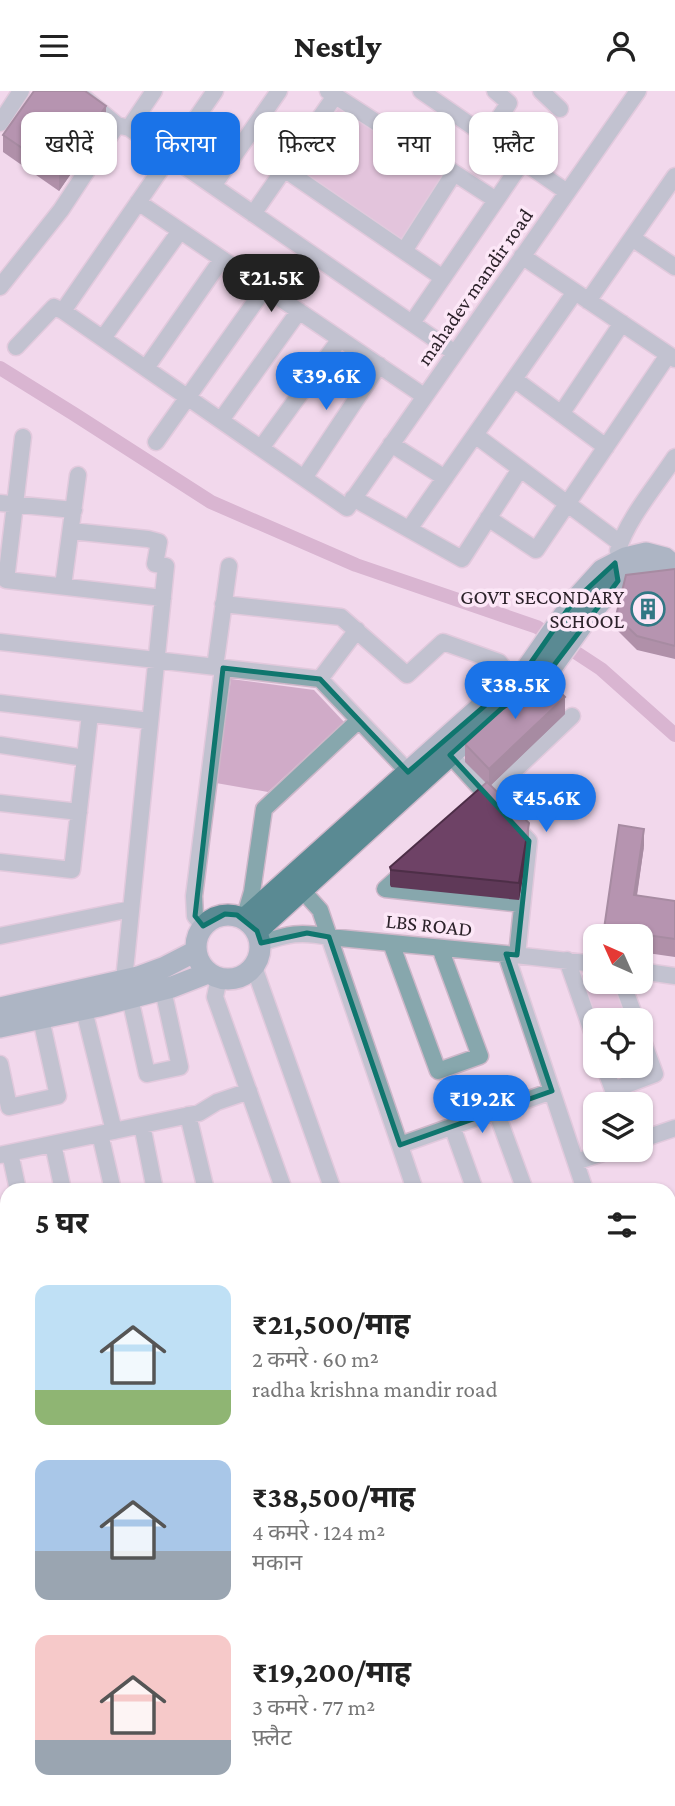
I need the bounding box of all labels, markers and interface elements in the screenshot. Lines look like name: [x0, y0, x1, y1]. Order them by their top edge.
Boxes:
icon: menu: [35, 27, 73, 65]
icon: person: [602, 27, 640, 65]
text: Nestly: [294, 28, 381, 64]
chip: खरीदें: [21, 112, 117, 175]
chip: किराया: [131, 112, 240, 175]
chip: फ़िल्टर: [254, 112, 359, 175]
chip: नया: [373, 112, 455, 175]
chip: फ़्लैट: [469, 112, 558, 175]
street label: mahadev mandir road: [412, 204, 538, 370]
pin: ₹21.5K: [214, 255, 328, 314]
text: ₹21.5K: [239, 264, 303, 290]
pin: ₹39.6K: [269, 353, 383, 412]
text: ₹39.6K: [292, 362, 360, 388]
place label: GOVT SECONDARY SCHOOL: [460, 585, 625, 633]
building icon: GOVT SECONDARY SCHOOL: [629, 590, 667, 628]
pin: ₹38.5K: [458, 661, 572, 721]
text: ₹38.5K: [481, 671, 549, 697]
pin: ₹45.6K: [489, 775, 603, 834]
text: ₹45.6K: [512, 784, 580, 810]
street label: LBS ROAD: [384, 909, 474, 941]
north arrow: [583, 924, 653, 994]
map controls: [583, 924, 653, 1162]
button: locate: [583, 1008, 653, 1078]
pin: ₹19.2K: [425, 1075, 539, 1135]
text: ₹19.2K: [449, 1085, 515, 1111]
button: layers: [583, 1092, 653, 1162]
text: 5 घर: [35, 1206, 88, 1239]
icon: filters: [603, 1206, 641, 1244]
text: ₹21,500/माह: [252, 1307, 410, 1340]
icon: home: [91, 1313, 175, 1397]
text: 2 कमरे · 60 m²: [252, 1346, 379, 1372]
text: radha krishna mandir road: [252, 1376, 498, 1402]
text: ₹38,500/माह: [252, 1480, 415, 1513]
icon: home: [91, 1488, 175, 1572]
text: 4 कमरे · 124 m²: [252, 1519, 385, 1545]
text: मकान: [252, 1549, 302, 1575]
text: ₹19,200/माह: [252, 1655, 411, 1688]
icon: home: [91, 1663, 175, 1747]
text: 3 कमरे · 77 m²: [252, 1694, 375, 1720]
text: फ़्लैट: [252, 1724, 292, 1750]

